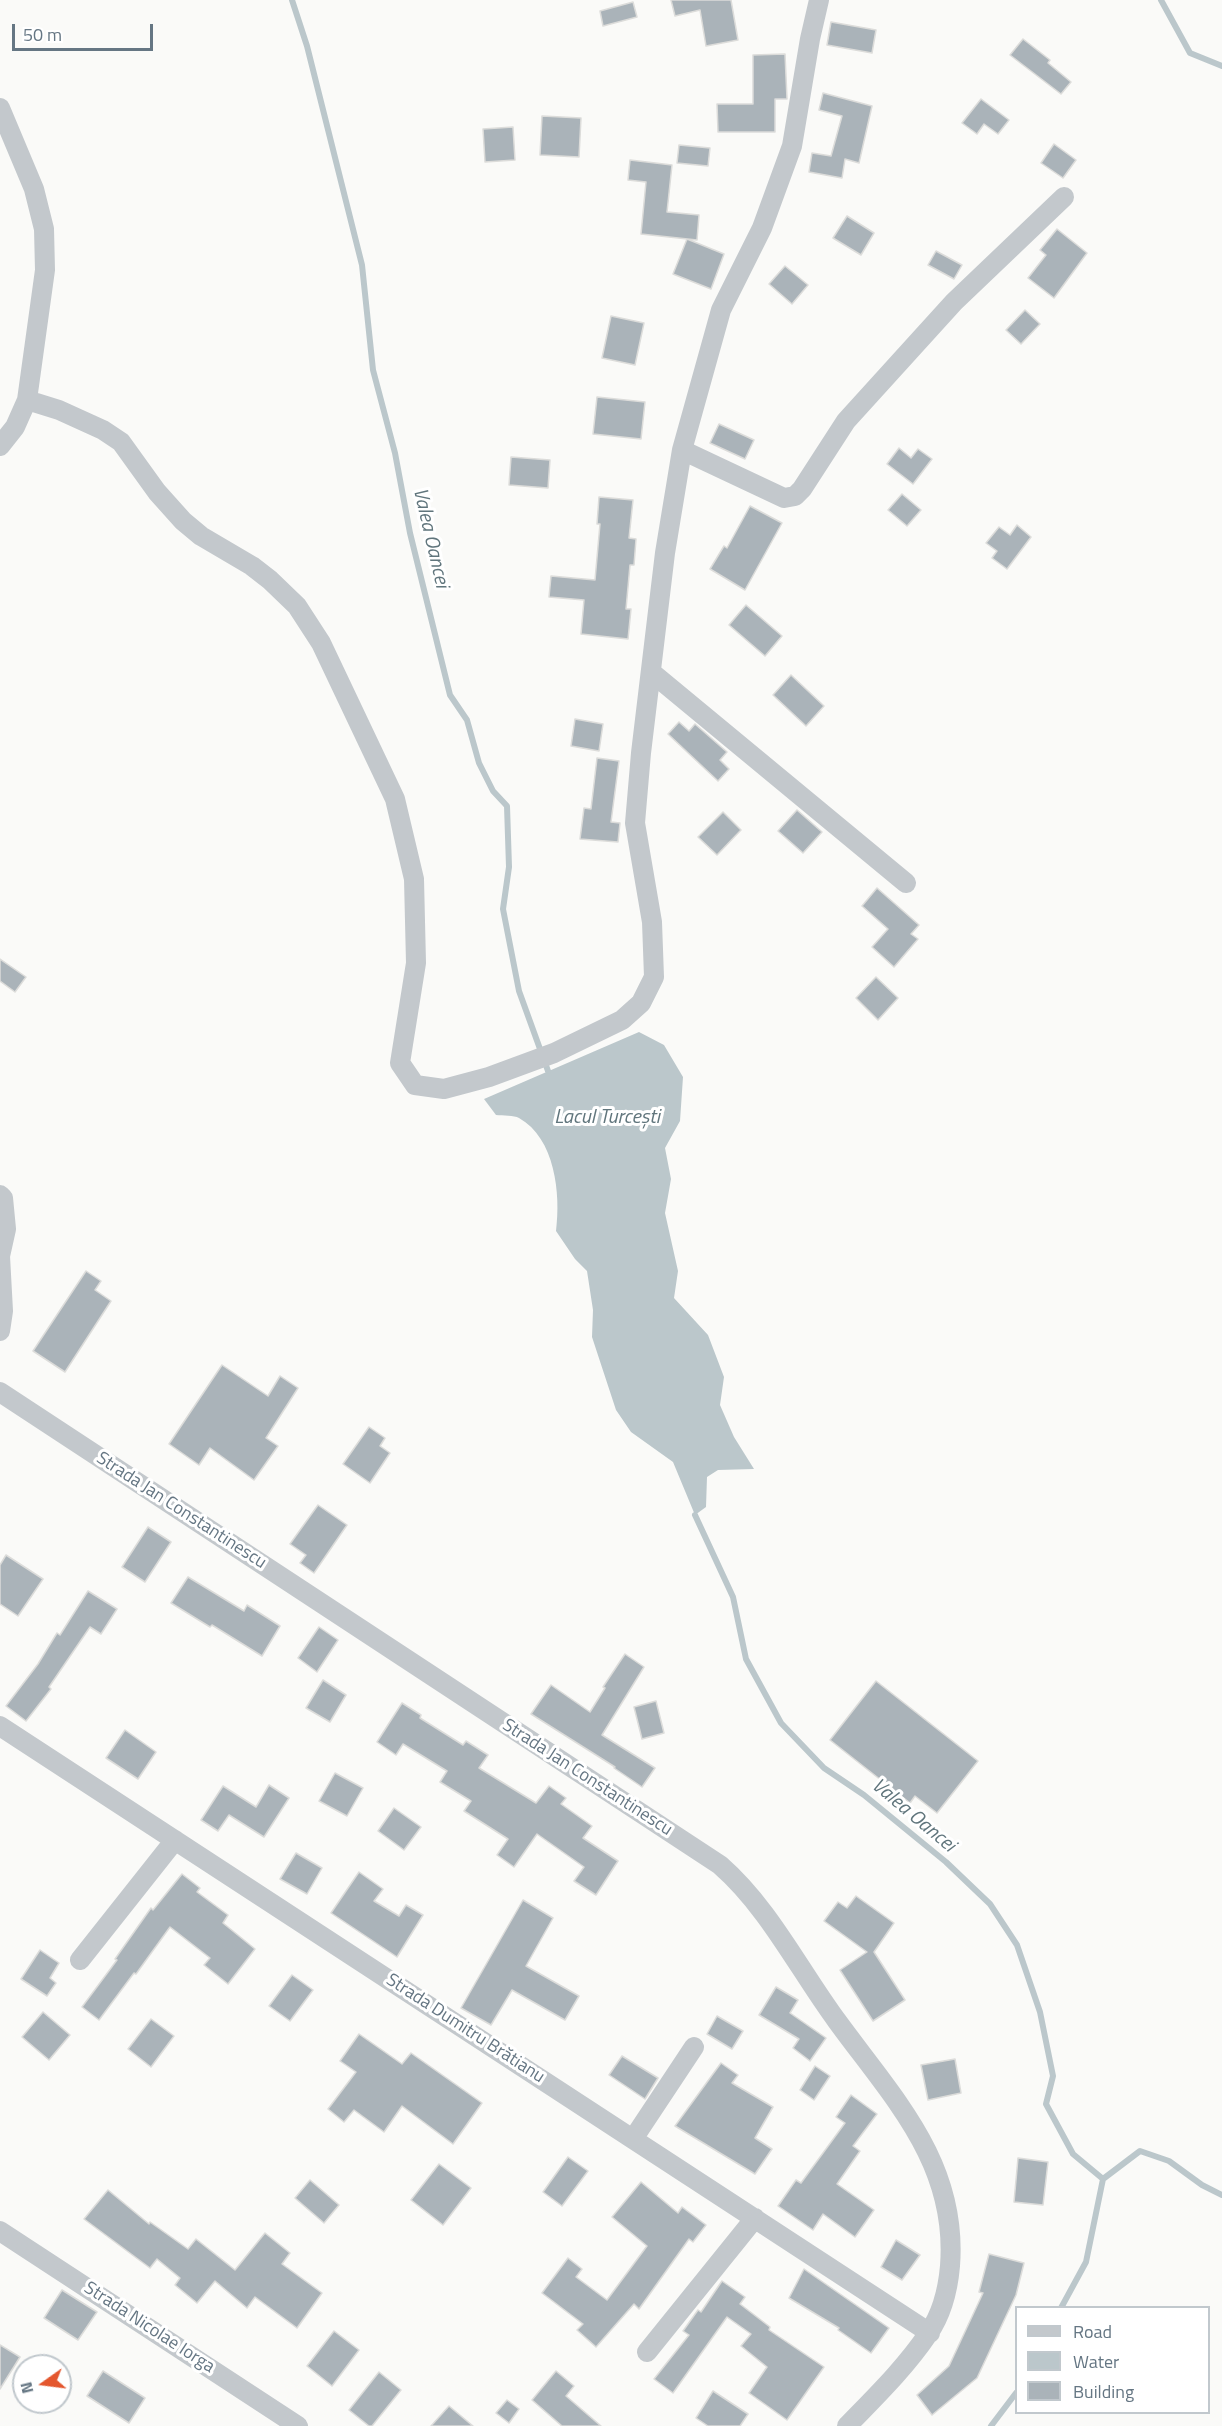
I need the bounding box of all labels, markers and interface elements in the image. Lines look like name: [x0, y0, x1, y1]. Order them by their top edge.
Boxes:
scale bar: [15, 12, 156, 50]
text: 50 m: [23, 21, 62, 48]
water label: Valea Oancei: [407, 486, 453, 590]
water label: Lacul Turcești: [554, 1106, 660, 1130]
street label: Strada Jan Constantinescu: [92, 1448, 270, 1574]
street label: Strada Jan Constantinescu: [498, 1715, 676, 1841]
water label: Valea Oancei: [866, 1774, 960, 1858]
street label: Strada Dumitru Brătianu: [382, 1970, 548, 2088]
street label: Strada Nicolae Iorga: [80, 2278, 218, 2378]
legend: [1015, 2306, 1210, 2414]
text: Road: [1073, 2318, 1112, 2345]
text: Water: [1073, 2348, 1119, 2375]
north arrow: [12, 2354, 72, 2414]
text: Building: [1073, 2378, 1134, 2405]
text: N: [13, 2380, 39, 2396]

